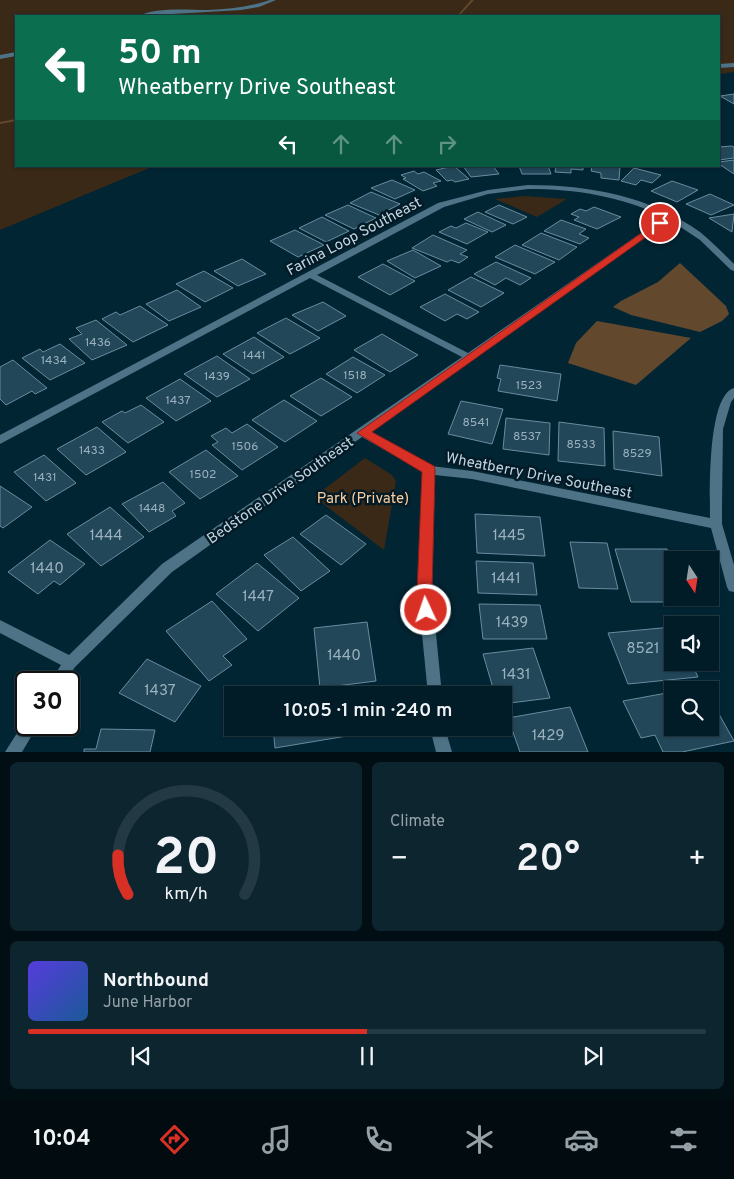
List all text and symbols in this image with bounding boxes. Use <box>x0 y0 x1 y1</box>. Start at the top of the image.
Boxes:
text: 50 m <box>118 32 202 76</box>
icon: left <box>35 35 100 100</box>
text: Wheatberry Drive Southeast <box>118 75 396 102</box>
icon: left <box>274 130 302 158</box>
icon: ahead <box>327 130 355 158</box>
icon: ahead <box>380 130 408 158</box>
icon: right <box>433 130 461 158</box>
street label: Farina Loop Southeast <box>284 194 425 281</box>
pin <box>639 202 681 244</box>
icon: arrive <box>646 209 674 237</box>
house number: 1436 <box>85 335 111 351</box>
house number: 1441 <box>242 348 266 364</box>
house number: 1434 <box>41 353 67 369</box>
house number: 1518 <box>343 368 367 384</box>
house number: 1439 <box>204 369 230 385</box>
house number: 1523 <box>516 378 542 394</box>
house number: 1437 <box>165 393 191 409</box>
house number: 8541 <box>463 415 489 431</box>
house number: 8537 <box>513 429 541 445</box>
street label: Bedstone Drive Southeast <box>204 433 358 549</box>
house number: 8533 <box>566 437 596 453</box>
house number: 1506 <box>232 439 258 455</box>
house number: 1433 <box>79 443 105 459</box>
house number: 8529 <box>622 446 652 462</box>
street label: Wheatberry Drive Southeast <box>444 449 634 504</box>
house number: 1502 <box>190 467 216 483</box>
house number: 1431 <box>33 470 57 486</box>
park label: Park (Private) <box>317 490 409 509</box>
house number: 1448 <box>139 501 165 517</box>
house number: 1444 <box>89 527 123 546</box>
house number: 1445 <box>492 527 526 546</box>
north arrow <box>664 551 719 606</box>
map controls <box>664 551 719 736</box>
house number: 1440 <box>30 560 64 579</box>
house number: 1441 <box>491 570 521 589</box>
position arrow <box>399 583 451 635</box>
house number: 1447 <box>242 588 274 607</box>
house number: 1439 <box>496 614 528 633</box>
button: sound <box>664 616 719 671</box>
house number: 8521 <box>626 640 660 659</box>
house number: 1440 <box>327 647 361 666</box>
house number: 1431 <box>501 666 531 685</box>
speed limit sign: 30 <box>15 671 80 736</box>
button: search <box>664 681 719 736</box>
house number: 1437 <box>144 682 176 701</box>
text: 10:05 · 1 min · 240 m <box>284 699 452 723</box>
house number: 1429 <box>532 727 564 746</box>
text: Climate <box>390 812 445 832</box>
text: 20 <box>153 827 219 893</box>
text: 20° <box>516 836 580 885</box>
text: − <box>390 842 408 878</box>
text: + <box>688 842 706 878</box>
text: km/h <box>164 883 208 906</box>
text: Northbound <box>103 969 209 993</box>
text: June Harbor <box>103 993 192 1013</box>
icon: previous <box>127 1042 155 1070</box>
icon: pause <box>353 1042 381 1070</box>
icon: next <box>579 1042 607 1070</box>
icon: directions <box>157 1122 192 1157</box>
icon: music <box>259 1122 294 1157</box>
icon: phone <box>361 1122 396 1157</box>
icon: climate <box>462 1122 497 1157</box>
icon: car <box>564 1122 599 1157</box>
icon: filters <box>666 1122 701 1157</box>
text: 10:04 <box>33 1126 91 1153</box>

